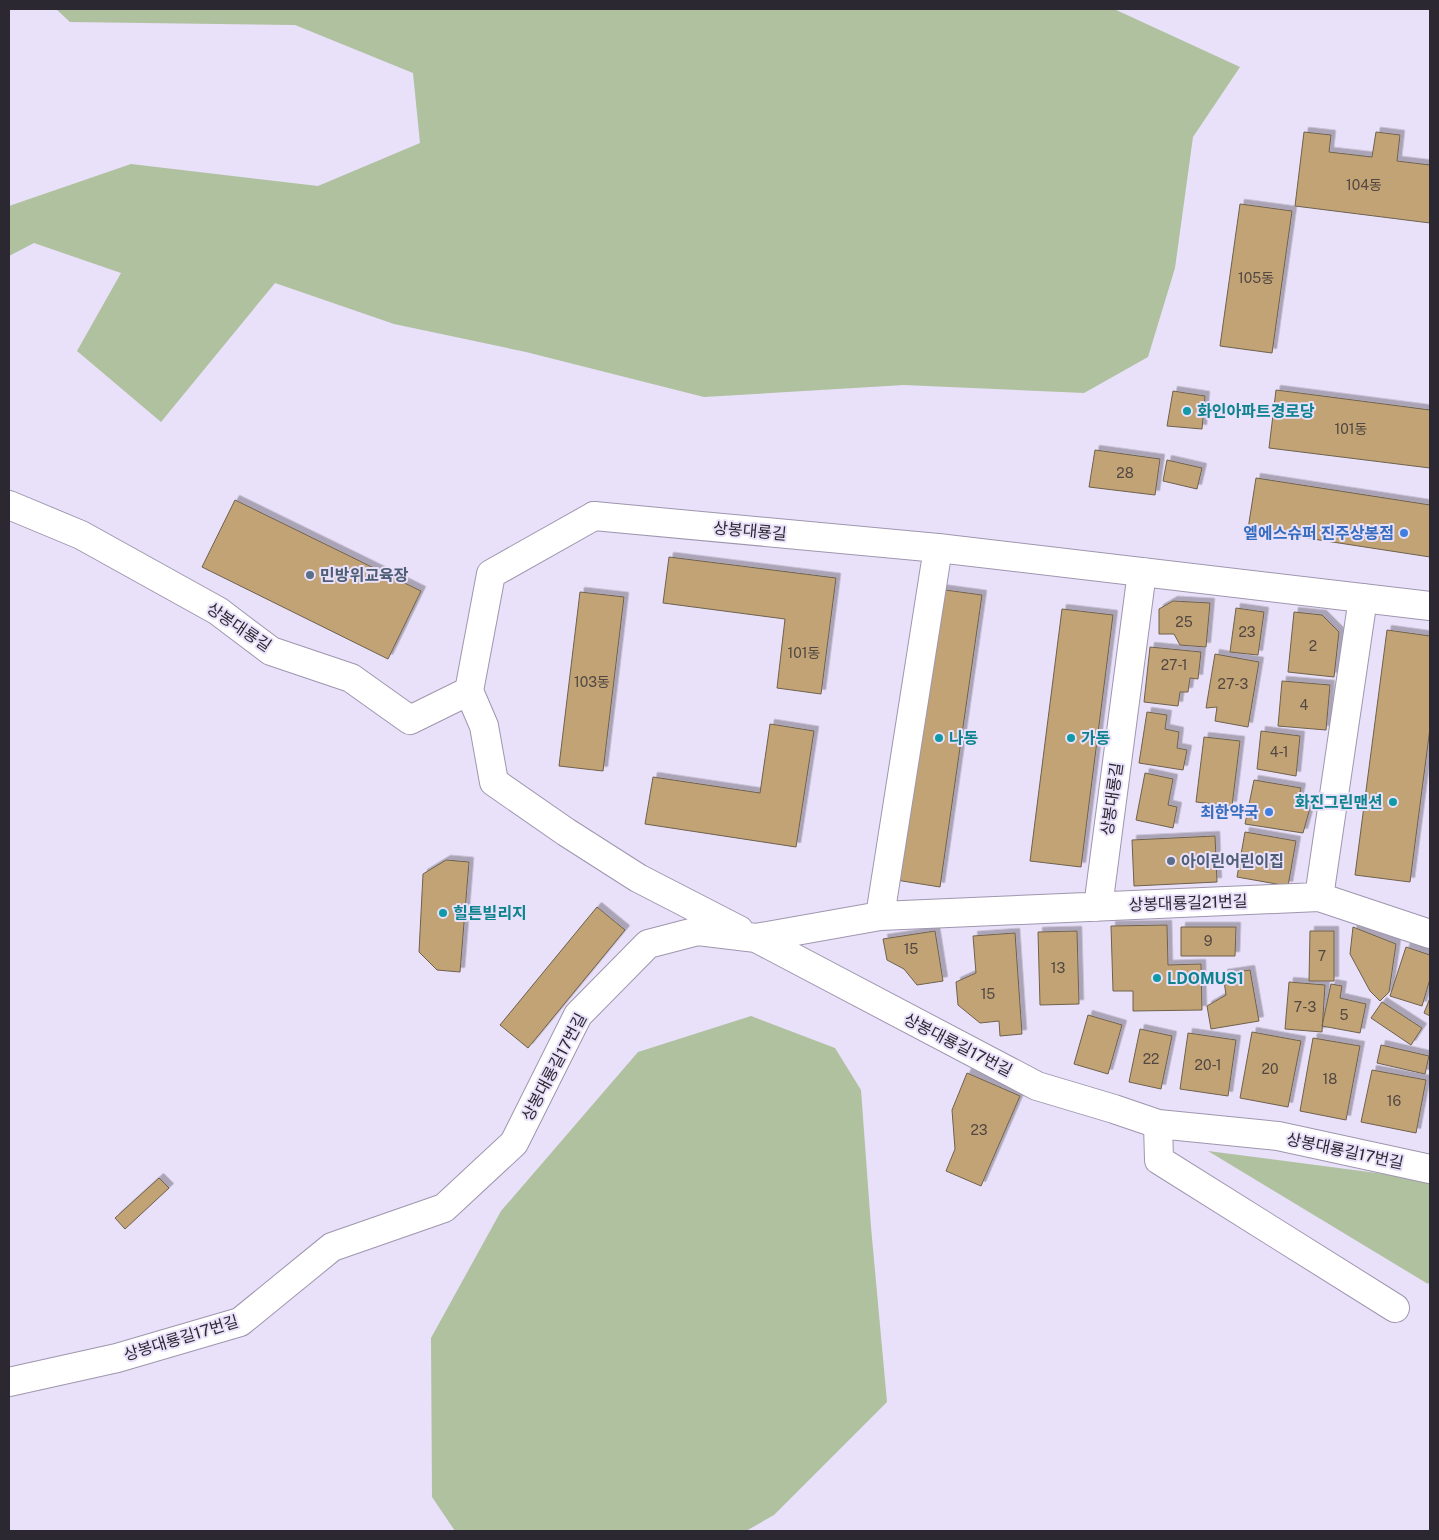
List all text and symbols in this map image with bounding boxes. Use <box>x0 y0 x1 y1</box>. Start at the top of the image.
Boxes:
house number: 104동 <box>1346 177 1382 193</box>
house number: 105동 <box>1238 270 1274 286</box>
place label: 화인아파트경로당 <box>1197 402 1315 421</box>
marker: 화인아파트경로당 <box>1181 405 1193 417</box>
house number: 101동 <box>1335 421 1368 437</box>
house number: 28 <box>1116 465 1134 481</box>
street label: 상봉대룡길 <box>713 518 787 544</box>
place label: 엘에스슈퍼 진주상봉점 <box>1243 524 1394 543</box>
marker: 엘에스슈퍼 진주상봉점 <box>1398 527 1410 539</box>
place label: 민방위교육장 <box>320 566 409 585</box>
marker: 민방위교육장 <box>304 569 316 581</box>
street label: 상봉대룡길 <box>203 599 275 655</box>
house number: 25 <box>1175 614 1193 630</box>
house number: 23 <box>1238 624 1256 640</box>
house number: 2 <box>1309 638 1317 654</box>
house number: 101동 <box>788 645 821 661</box>
house number: 27-1 <box>1161 657 1187 673</box>
house number: 103동 <box>574 674 610 690</box>
house number: 27-3 <box>1218 676 1249 692</box>
house number: 4 <box>1300 697 1309 713</box>
place label: 나동 <box>949 729 978 748</box>
place label: 가동 <box>1081 729 1110 748</box>
marker: 나동 <box>933 732 945 744</box>
marker: 가동 <box>1065 732 1077 744</box>
house number: 4-1 <box>1270 744 1288 760</box>
street label: 상봉대룡길 <box>1097 761 1127 837</box>
place label: 화진그린맨션 <box>1295 793 1383 812</box>
marker: 화진그린맨션 <box>1387 796 1399 808</box>
place label: 최한약국 <box>1200 803 1259 822</box>
marker: 최한약국 <box>1263 806 1275 818</box>
place label: 아이린어린이집 <box>1181 852 1284 871</box>
marker: 아이린어린이집 <box>1165 855 1177 867</box>
street label: 상봉대룡길21번길 <box>1128 891 1248 915</box>
place label: 힐튼빌리지 <box>453 904 527 923</box>
marker: 힐튼빌리지 <box>437 907 449 919</box>
house number: 9 <box>1204 933 1213 949</box>
house number: 15 <box>904 941 918 957</box>
house number: 7 <box>1318 948 1326 964</box>
house number: 13 <box>1051 960 1065 976</box>
place label: LDOMUS1 <box>1167 969 1244 988</box>
marker: LDOMUS1 <box>1151 972 1163 984</box>
house number: 15 <box>981 986 995 1002</box>
house number: 7-3 <box>1294 999 1316 1015</box>
house number: 5 <box>1340 1007 1349 1023</box>
street label: 상봉대룡길17번길 <box>901 1009 1015 1081</box>
street label: 상봉대룡길17번길 <box>518 1010 590 1124</box>
house number: 22 <box>1143 1051 1159 1067</box>
house number: 20-1 <box>1195 1057 1221 1073</box>
house number: 20 <box>1262 1061 1278 1077</box>
house number: 18 <box>1323 1071 1337 1087</box>
house number: 16 <box>1387 1093 1401 1109</box>
house number: 23 <box>970 1122 988 1138</box>
street label: 상봉대룡길17번길 <box>1285 1129 1405 1173</box>
street label: 상봉대룡길17번길 <box>121 1311 241 1365</box>

